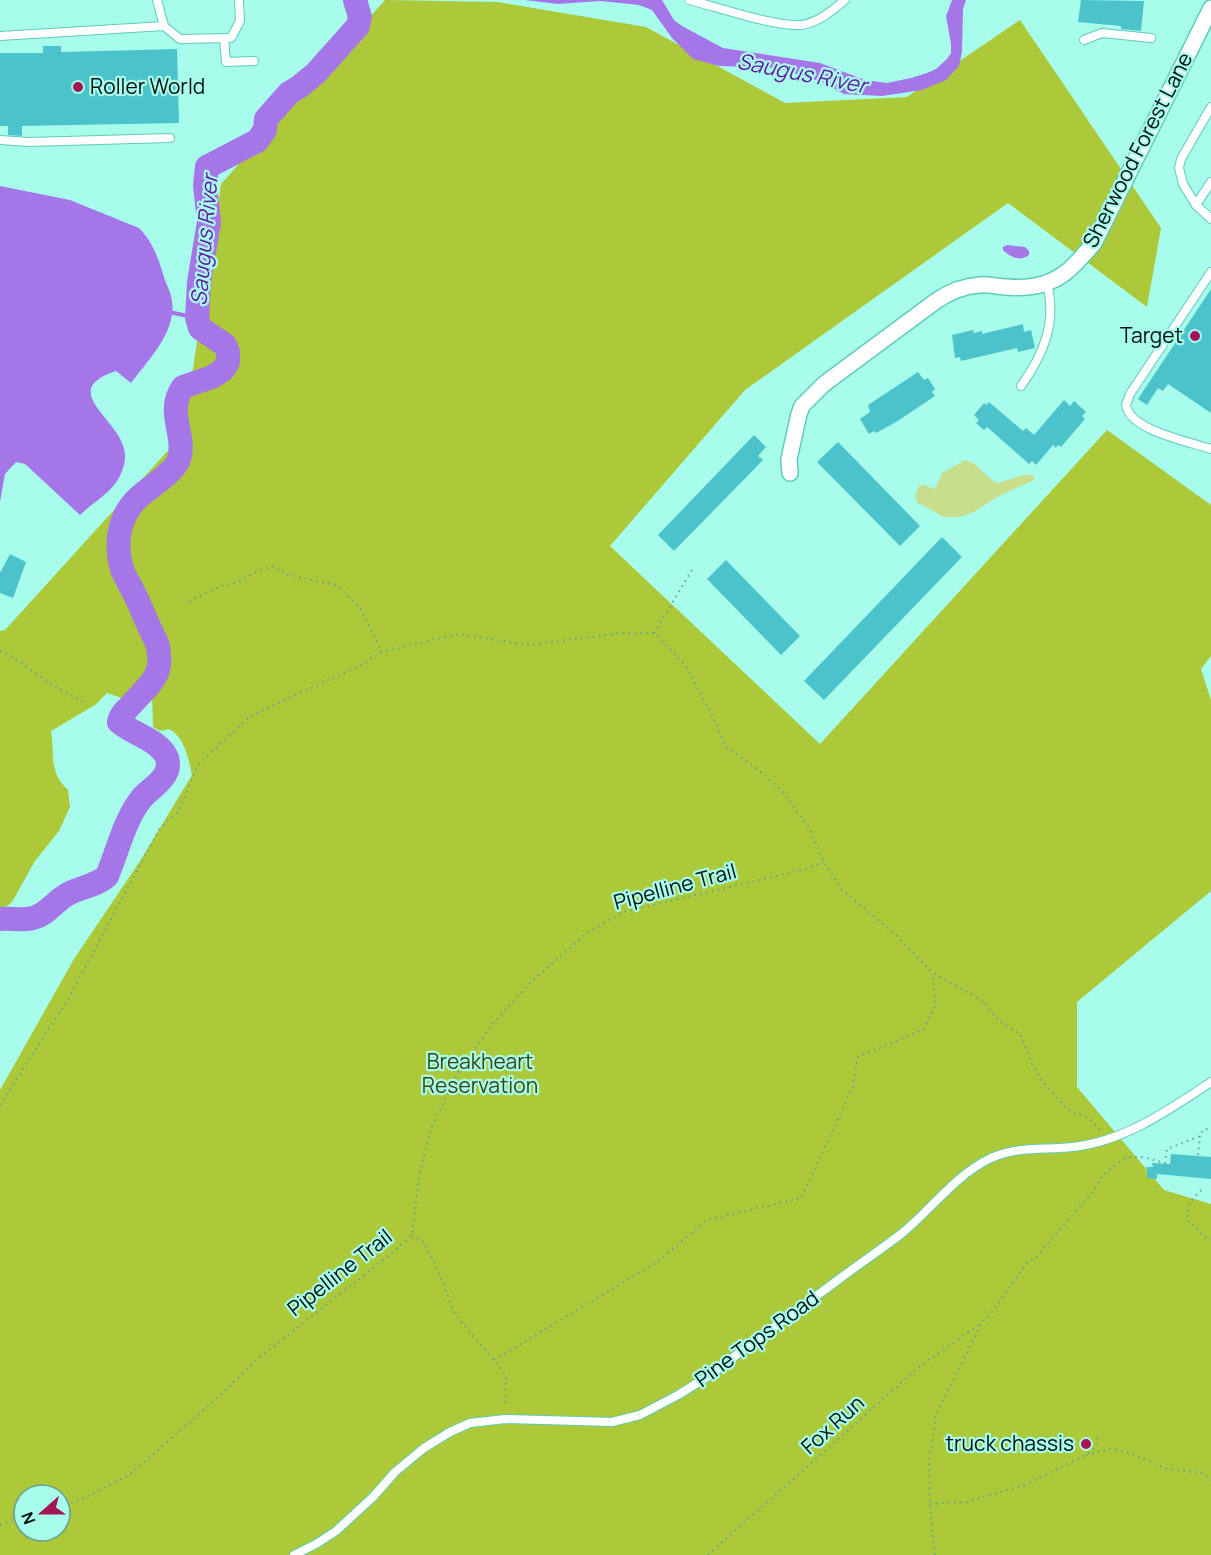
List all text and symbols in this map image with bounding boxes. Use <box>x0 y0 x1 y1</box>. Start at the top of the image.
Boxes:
water label: Saugus River <box>735 46 872 101</box>
street label: Sherwood Forest Lane <box>1076 47 1198 252</box>
place label: Roller World <box>90 72 205 100</box>
marker: Roller World <box>71 80 85 94</box>
water label: Saugus River <box>183 170 225 307</box>
place label: Target <box>1120 321 1183 349</box>
marker: Target <box>1188 329 1202 343</box>
street label: Pipelline Trail <box>610 856 739 916</box>
park label: Breakheart Reservation <box>422 1047 538 1099</box>
street label: Pipelline Trail <box>281 1222 398 1322</box>
street label: Pine Tops Road <box>689 1284 824 1393</box>
street label: Fox Run <box>795 1388 870 1460</box>
place label: truck chassis <box>946 1429 1074 1457</box>
marker: truck chassis <box>1079 1437 1093 1451</box>
north arrow <box>12 1483 72 1543</box>
text: N <box>16 1509 40 1528</box>

